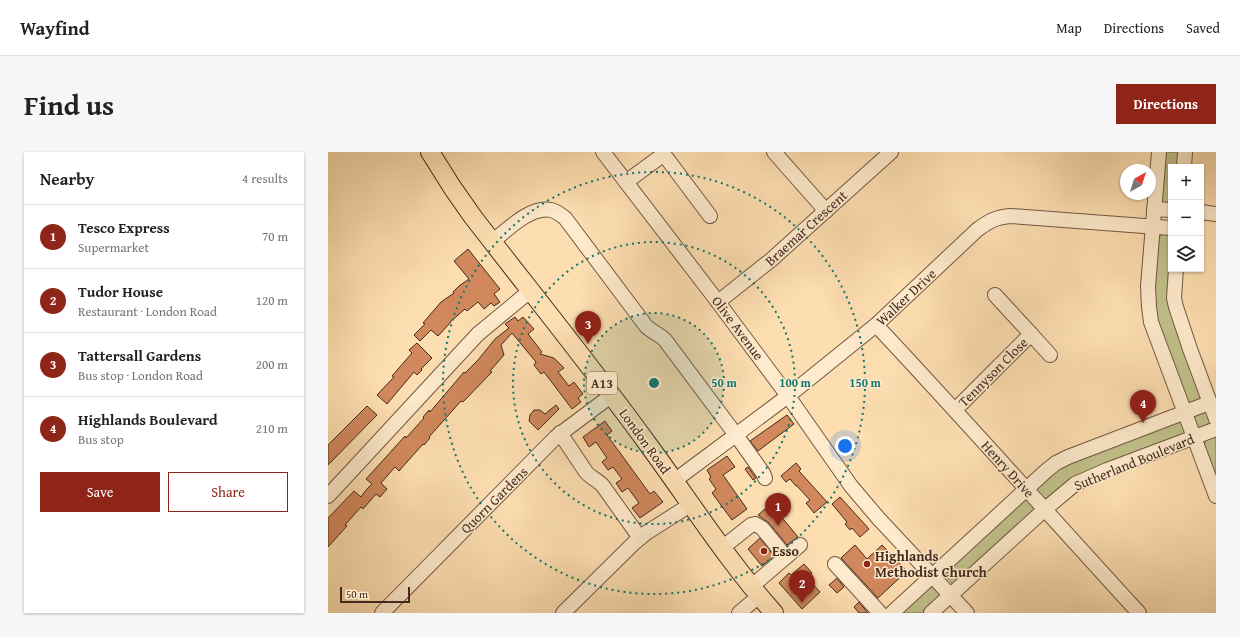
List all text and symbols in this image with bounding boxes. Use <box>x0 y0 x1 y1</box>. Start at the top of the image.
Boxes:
text: Wayfind <box>20 14 90 42</box>
text: Map <box>1056 18 1082 38</box>
text: Directions <box>1104 18 1164 38</box>
text: Saved <box>1186 18 1220 38</box>
text: Find us <box>24 84 114 125</box>
button: Directions <box>1116 84 1216 124</box>
north arrow <box>1120 164 1156 200</box>
map controls <box>1168 164 1204 272</box>
button: + <box>1168 164 1204 200</box>
text: Nearby <box>40 166 94 191</box>
text: 4 results <box>242 169 288 188</box>
street label: Braemar Crescent <box>760 186 852 270</box>
button: − <box>1168 200 1204 236</box>
text: Tesco Express <box>78 217 170 238</box>
text: 1 <box>50 227 56 246</box>
text: 70 m <box>262 227 288 246</box>
button: layers <box>1168 236 1204 272</box>
text: Supermarket <box>78 238 149 257</box>
street label: Walker Drive <box>872 264 941 330</box>
text: Tudor House <box>78 281 163 302</box>
text: 2 <box>50 291 56 310</box>
text: 120 m <box>256 291 288 310</box>
street label: Olive Avenue <box>707 292 769 365</box>
text: Restaurant · London Road <box>78 302 217 321</box>
pin: 3 <box>575 311 601 344</box>
street label: Tennyson Close <box>954 332 1033 411</box>
text: Tattersall Gardens <box>78 345 201 366</box>
text: 3 <box>50 355 56 374</box>
text: 200 m <box>256 355 288 374</box>
text: Bus stop · London Road <box>78 366 203 385</box>
road number: A13 <box>587 372 617 394</box>
text: 50 m <box>711 374 737 391</box>
text: 100 m <box>779 374 812 391</box>
text: 150 m <box>849 374 882 391</box>
centre of rings <box>647 376 661 390</box>
pin: 4 <box>1130 390 1156 423</box>
street label: London Road <box>614 404 676 478</box>
text: Highlands Boulevard <box>78 409 218 430</box>
text: 4 <box>50 419 56 438</box>
text: 210 m <box>256 419 288 438</box>
street label: Sutherland Boulevard <box>1071 429 1198 495</box>
text: Bus stop <box>78 430 124 449</box>
your location <box>835 436 855 456</box>
street label: Henry Drive <box>977 436 1039 502</box>
street label: Quorn Gardens <box>456 462 532 538</box>
button: Save <box>40 472 160 512</box>
button: Share <box>168 472 288 512</box>
pin: 1 <box>765 493 791 526</box>
place label: Esso <box>772 541 800 561</box>
marker: Esso <box>759 546 769 556</box>
place label: Highlands Methodist Church <box>875 546 987 582</box>
marker: Highlands Methodist Church <box>862 559 872 569</box>
pin: 2 <box>789 570 815 603</box>
scale bar <box>340 585 410 604</box>
text: 50 m <box>346 586 368 602</box>

